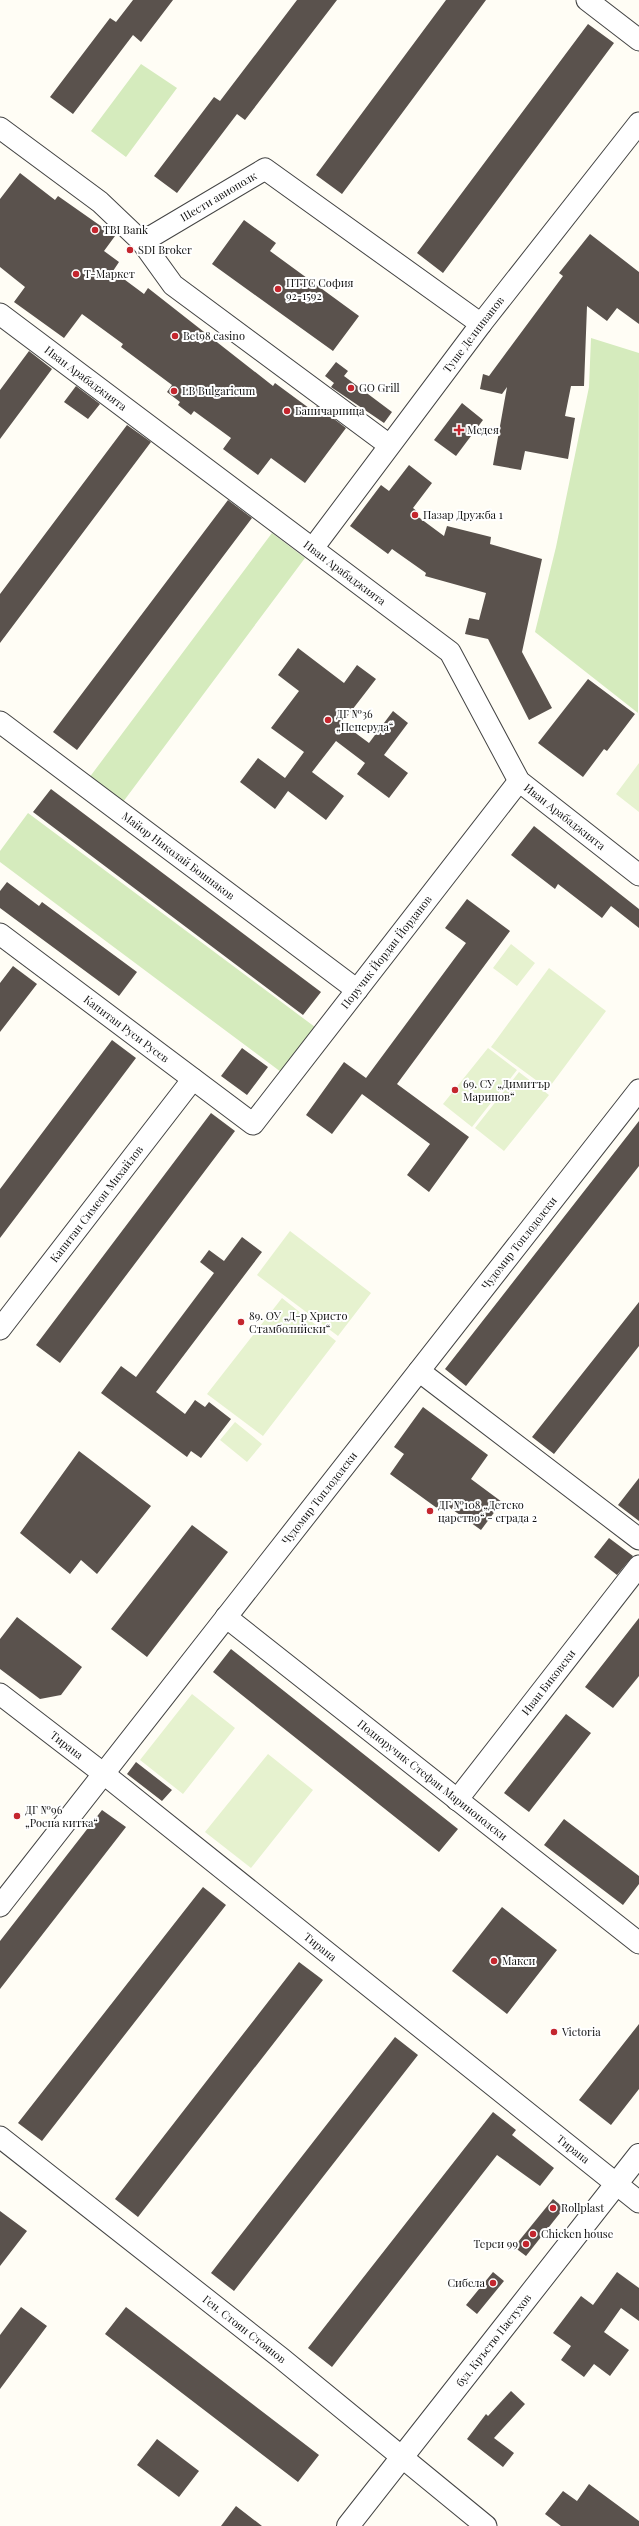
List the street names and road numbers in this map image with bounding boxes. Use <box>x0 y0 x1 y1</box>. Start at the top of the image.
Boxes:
street label: Шести авиополк <box>177 167 260 225</box>
street label: Туше Делииванов <box>439 293 507 376</box>
street label: Иван Арабаджията <box>42 342 131 414</box>
street label: Иван Арабаджията <box>301 537 390 609</box>
street label: Иван Арабаджията <box>521 780 609 853</box>
street label: Майор Николай Бошнаков <box>119 808 238 903</box>
street label: Поручик Йордан Йорданов <box>337 892 435 1012</box>
street label: Капитан Руси Русев <box>81 991 172 1065</box>
street label: Капитан Симеон Михайлов <box>46 1142 146 1265</box>
street label: Чудомир Топлодолски <box>478 1193 560 1292</box>
street label: Чудомир Топлодолски <box>278 1448 360 1547</box>
street label: Иван Биковски <box>518 1646 579 1718</box>
street label: Подпоручик Стефан Маринополски <box>355 1716 511 1843</box>
street label: Тирана <box>47 1727 87 1763</box>
street label: Тирана <box>301 1929 340 1965</box>
street label: Тирана <box>554 2131 593 2167</box>
street label: бул. Кръстю Пастухов <box>452 2290 534 2390</box>
street label: Ген. Стоян Стоянов <box>200 2291 290 2366</box>

